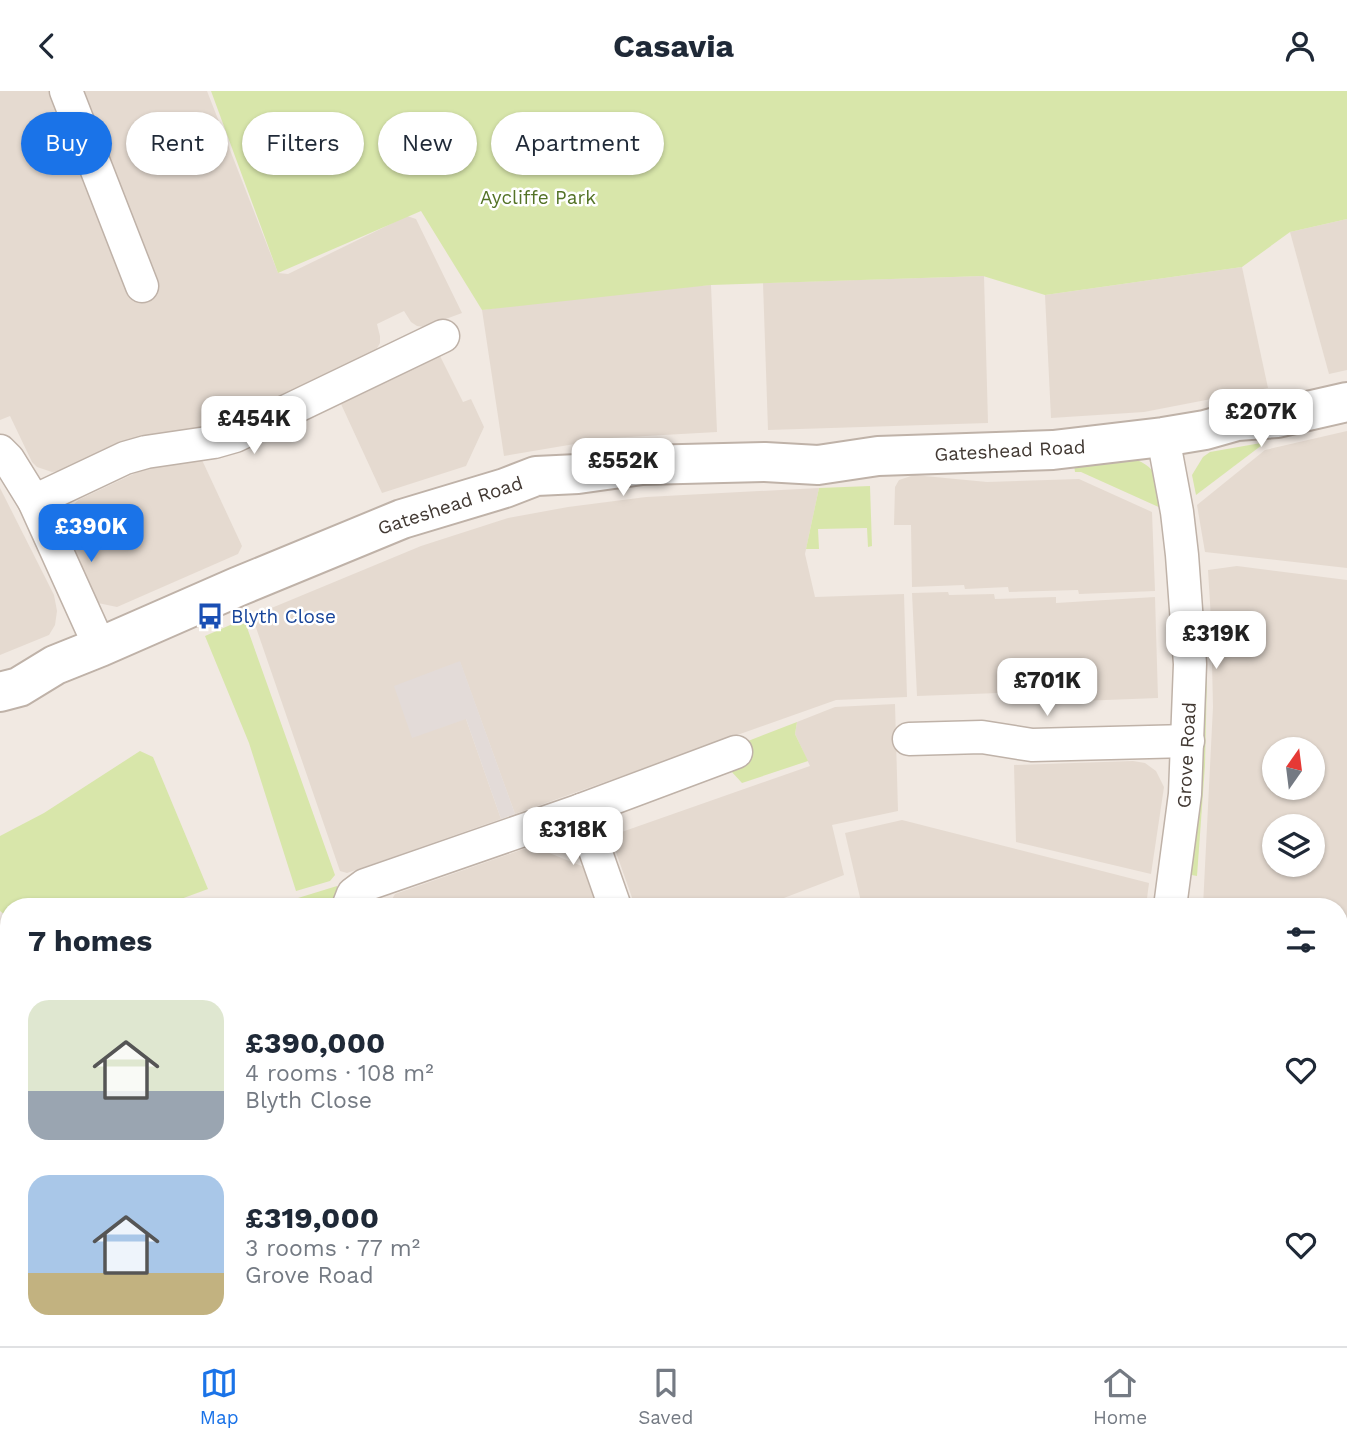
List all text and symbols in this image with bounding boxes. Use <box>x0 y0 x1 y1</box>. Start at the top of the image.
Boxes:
icon: back <box>28 27 66 65</box>
text: Casavia <box>613 27 734 65</box>
icon: person <box>1281 27 1319 65</box>
chip: Buy <box>21 112 112 175</box>
chip: Rent <box>126 112 228 175</box>
chip: Filters <box>242 112 364 175</box>
chip: New <box>378 112 477 175</box>
chip: Apartment <box>491 112 664 175</box>
park label: Aycliffe Park <box>480 186 596 209</box>
pin: £207K <box>1212 389 1310 449</box>
pin: £454K <box>205 397 303 456</box>
text: £207K <box>1225 398 1297 425</box>
text: £454K <box>217 405 291 432</box>
street label: Gateshead Road <box>934 435 1086 466</box>
pin: £552K <box>574 439 672 498</box>
text: £552K <box>588 447 658 474</box>
street label: Gateshead Road <box>375 471 526 540</box>
pin: £390K <box>42 505 140 564</box>
text: £390K <box>55 513 127 540</box>
bus stop icon: Blyth Close <box>195 601 225 631</box>
place label: Blyth Close <box>231 605 336 628</box>
pin: £319K <box>1167 611 1265 671</box>
text: £319K <box>1182 620 1250 647</box>
pin: £701K <box>998 659 1096 718</box>
text: £701K <box>1013 667 1081 694</box>
street label: Grove Road <box>1172 701 1201 809</box>
north arrow <box>1262 737 1325 800</box>
map controls <box>1262 737 1325 877</box>
pin: £318K <box>524 807 622 867</box>
button: layers <box>1262 814 1325 877</box>
text: £318K <box>539 816 607 843</box>
icon: filters <box>1282 921 1320 959</box>
text: 7 homes <box>28 923 152 958</box>
text: £390,000 <box>245 1025 385 1060</box>
icon: home <box>84 1028 168 1112</box>
icon: heart <box>1282 1051 1320 1089</box>
text: 4 rooms · 108 m² <box>245 1060 434 1087</box>
text: Blyth Close <box>245 1087 372 1114</box>
text: £319,000 <box>245 1200 379 1235</box>
icon: home <box>84 1203 168 1287</box>
icon: heart <box>1282 1226 1320 1264</box>
text: 3 rooms · 77 m² <box>245 1235 420 1262</box>
text: Grove Road <box>245 1262 374 1289</box>
tab: Map <box>200 1364 239 1429</box>
tab: Saved <box>638 1364 693 1429</box>
tab: Home <box>1093 1364 1147 1429</box>

